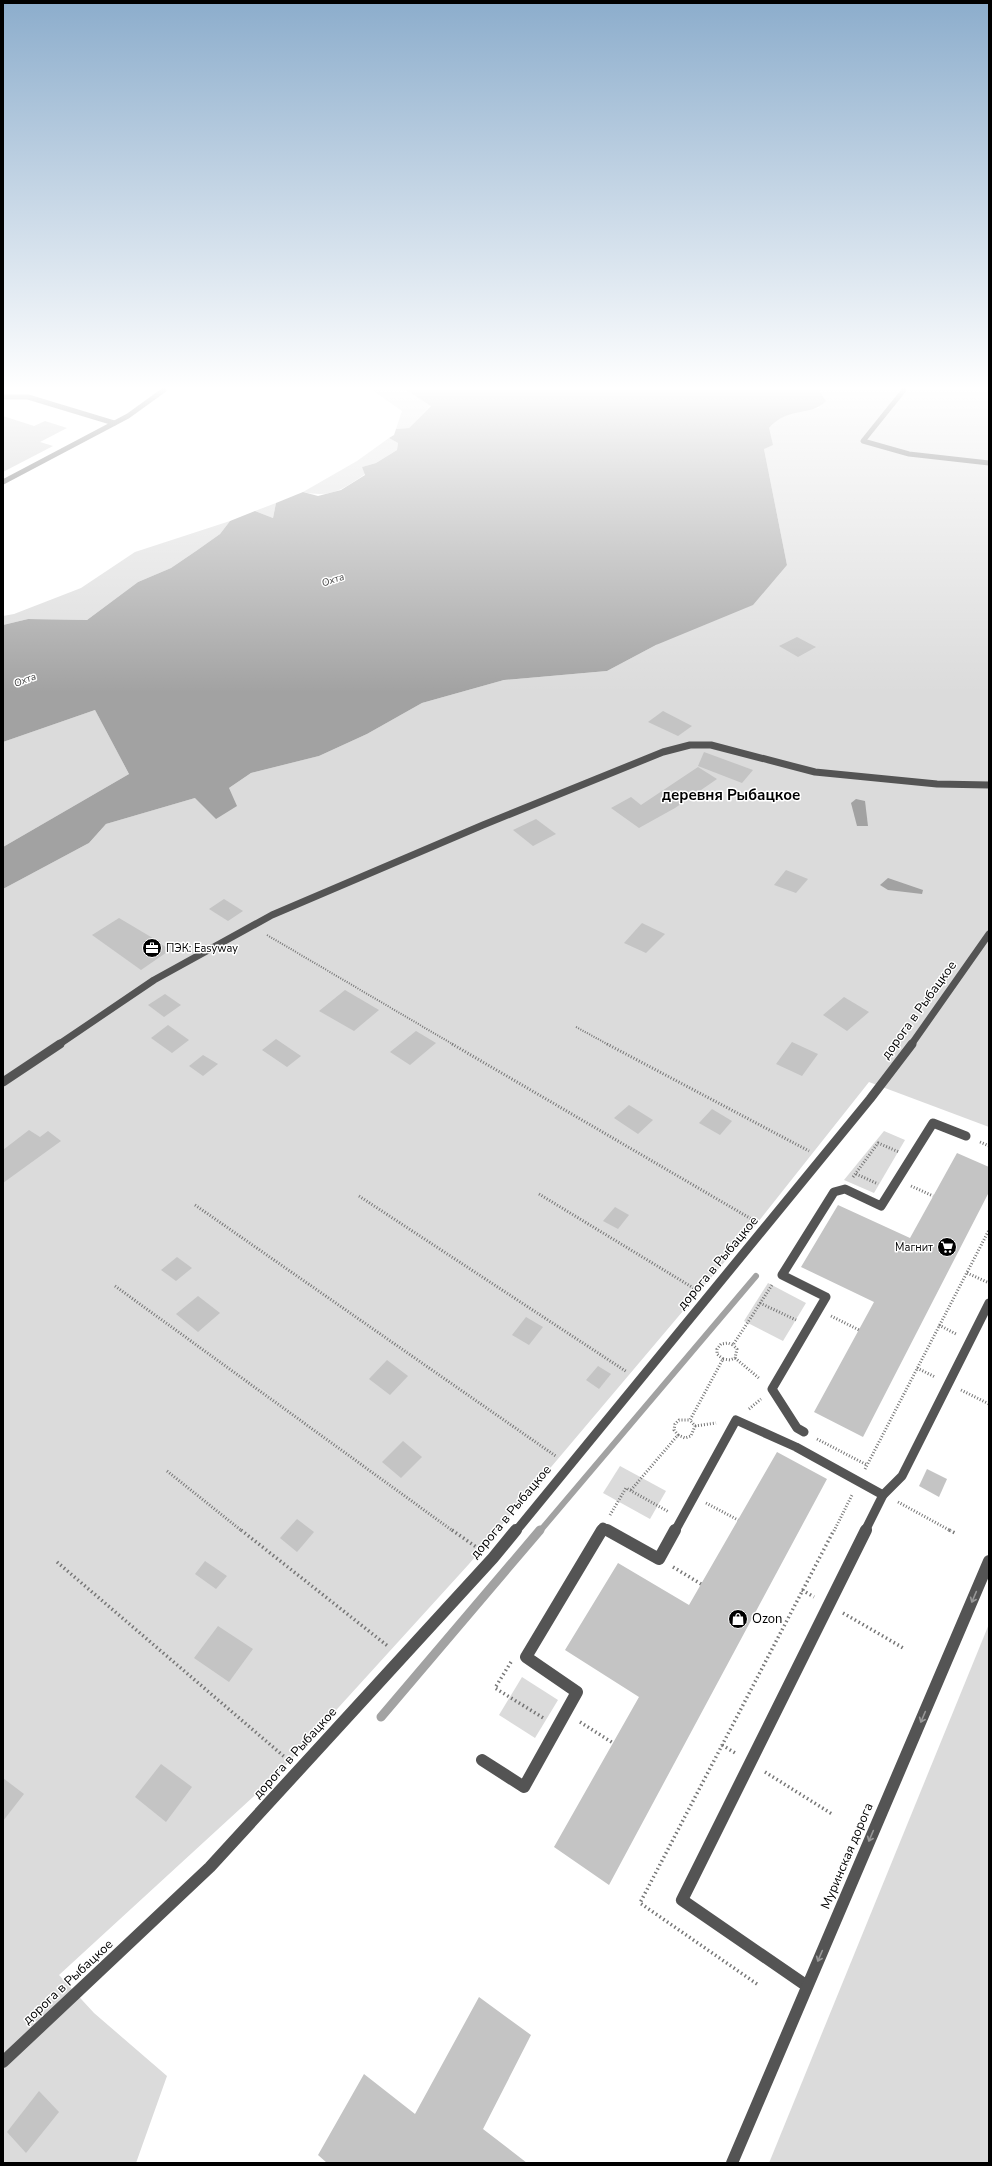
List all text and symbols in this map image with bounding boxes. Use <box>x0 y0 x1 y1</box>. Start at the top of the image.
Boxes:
water label: Охта <box>320 570 346 590</box>
water label: Охта <box>12 669 38 691</box>
district label: деревня Рыбацкое <box>662 785 800 805</box>
office icon: ПЭК: Easyway <box>141 937 163 959</box>
place label: ПЭК: Easyway <box>166 941 238 956</box>
street label: дорога в Рыбацкое <box>877 957 961 1063</box>
street label: дорога в Рыбацкое <box>673 1212 763 1314</box>
supermarket icon: Магнит <box>936 1236 958 1258</box>
place label: Магнит <box>895 1240 933 1255</box>
street label: дорога в Рыбацкое <box>466 1461 556 1563</box>
one-way arrow <box>969 1591 977 1603</box>
shop icon: Ozon <box>727 1608 749 1630</box>
place label: Ozon <box>752 1610 782 1628</box>
street label: дорога в Рыбацкое <box>249 1703 341 1803</box>
one-way arrow <box>918 1710 926 1722</box>
street label: Муринская дорога <box>816 1800 878 1912</box>
one-way arrow <box>867 1830 875 1842</box>
street label: дорога в Рыбацкое <box>19 1935 117 2029</box>
one-way arrow <box>816 1949 823 1961</box>

